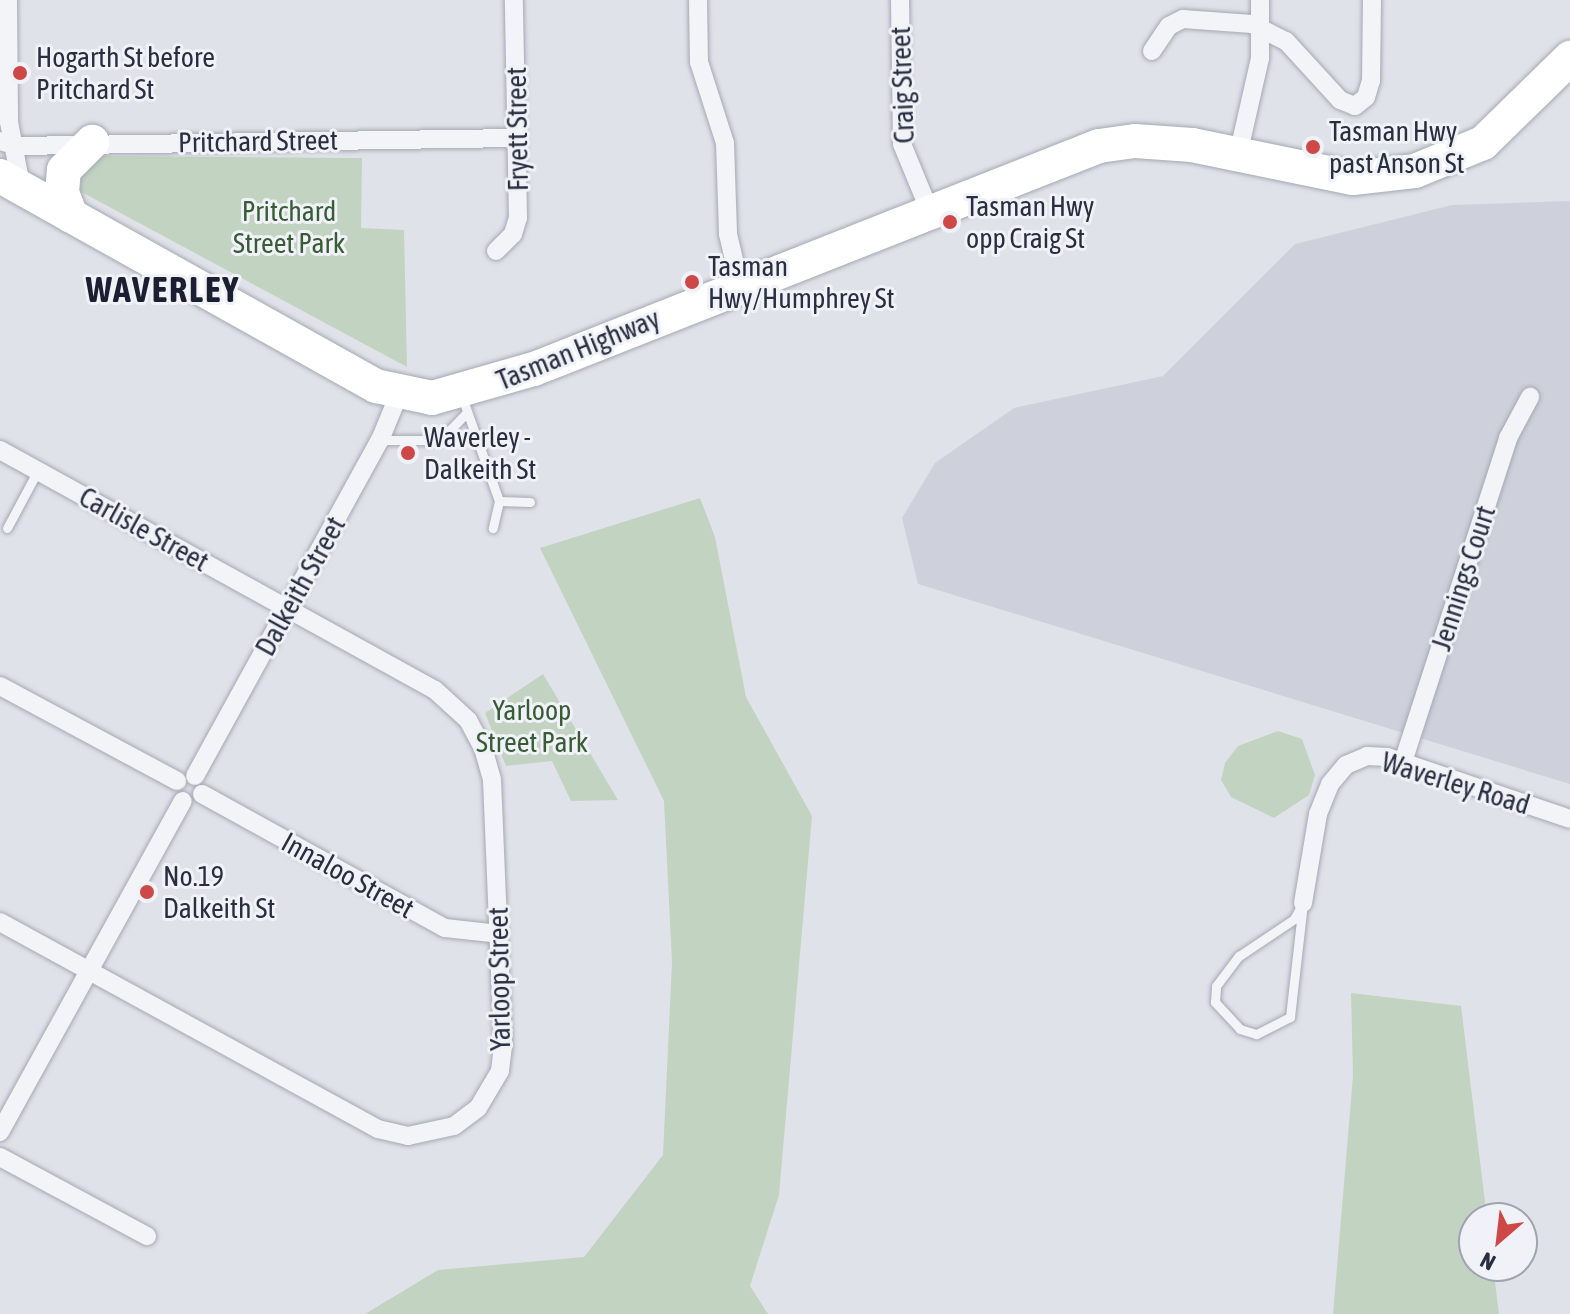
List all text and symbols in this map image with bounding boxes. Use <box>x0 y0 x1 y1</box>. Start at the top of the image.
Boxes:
street label: Craig Street <box>883 26 921 144</box>
place label: Hogarth St before Pritchard St <box>36 40 215 106</box>
marker: Hogarth St before Pritchard St <box>11 64 29 82</box>
street label: Fryett Street <box>499 67 535 191</box>
place label: Tasman Hwy past Anson St <box>1329 114 1465 180</box>
street label: Pritchard Street <box>178 123 338 159</box>
marker: Tasman Hwy past Anson St <box>1304 138 1322 156</box>
place label: Tasman Hwy opp Craig St <box>966 189 1094 255</box>
park label: Pritchard Street Park <box>233 194 345 260</box>
marker: Tasman Hwy opp Craig St <box>941 213 959 231</box>
place label: Tasman Hwy/Humphrey St <box>708 249 895 315</box>
district label: WAVERLEY <box>86 268 240 312</box>
marker: Tasman Hwy/Humphrey St <box>683 273 701 291</box>
street label: Tasman Highway <box>491 301 665 397</box>
place label: Waverley - Dalkeith St <box>424 420 536 486</box>
marker: Waverley - Dalkeith St <box>399 444 417 462</box>
street label: Carlisle Street <box>73 480 215 578</box>
street label: Jennings Court <box>1424 502 1502 654</box>
street label: Dalkeith Street <box>248 511 352 661</box>
park label: Yarloop Street Park <box>476 693 588 759</box>
street label: Waverley Road <box>1378 745 1534 821</box>
street label: Innaloo Street <box>276 825 420 925</box>
place label: No.19 Dalkeith St <box>163 859 275 925</box>
marker: No.19 Dalkeith St <box>138 883 156 901</box>
street label: Yarloop Street <box>481 907 517 1051</box>
north arrow <box>1458 1202 1538 1282</box>
text: N <box>1476 1247 1500 1276</box>

